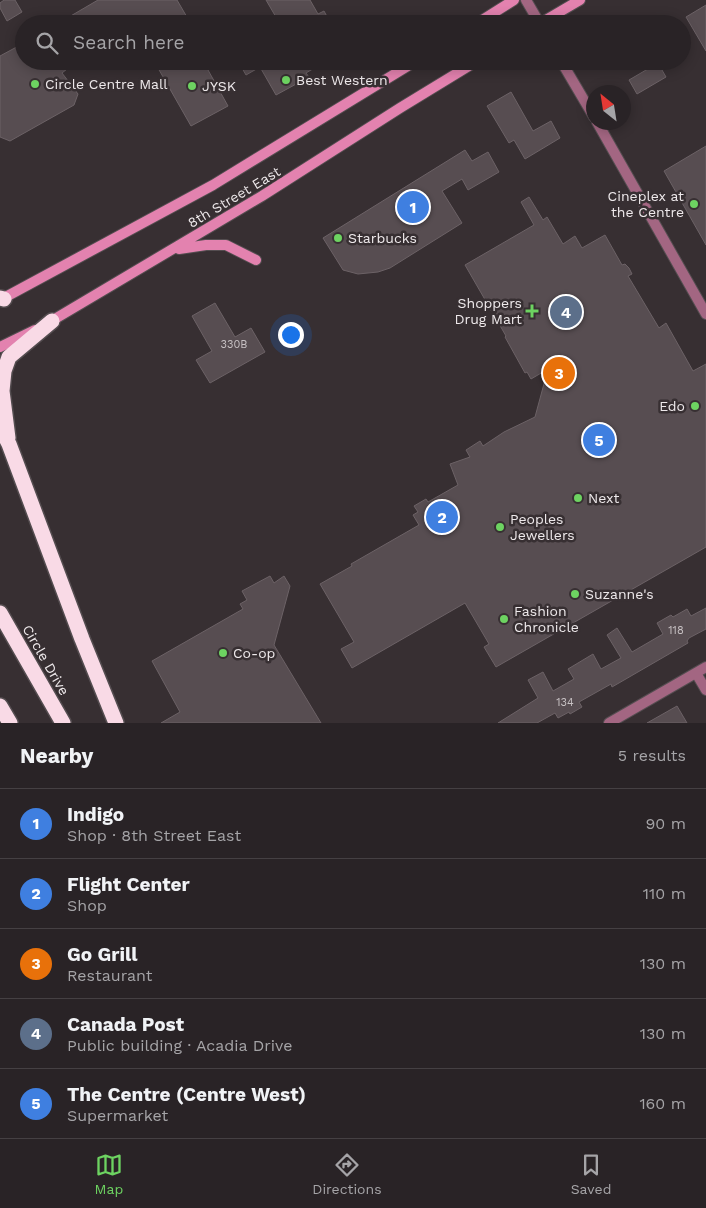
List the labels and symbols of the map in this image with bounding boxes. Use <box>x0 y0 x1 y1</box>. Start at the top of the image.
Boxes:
place label: Best Western <box>296 72 388 88</box>
marker: Best Western <box>280 74 292 86</box>
place label: Circle Centre Mall <box>45 76 168 92</box>
marker: Circle Centre Mall <box>29 78 41 90</box>
place label: JYSK <box>202 78 236 94</box>
marker: JYSK <box>186 80 198 92</box>
north arrow <box>586 85 631 130</box>
street label: 8th Street East <box>185 163 283 231</box>
pin: 1 <box>397 188 429 226</box>
place label: Cineplex at the Centre <box>608 188 684 220</box>
marker: Cineplex at the Centre <box>688 198 700 210</box>
place label: Starbucks <box>348 230 417 246</box>
marker: Starbucks <box>332 232 344 244</box>
pin: 4 <box>550 293 582 331</box>
place label: Shoppers Drug Mart <box>454 295 522 327</box>
marker: Shoppers Drug Mart <box>526 305 538 317</box>
your location <box>278 322 304 348</box>
house number: 330B <box>221 338 247 351</box>
pin: 3 <box>543 354 575 392</box>
place label: Edo <box>659 398 685 414</box>
marker: Edo <box>689 400 701 412</box>
pin: 5 <box>583 421 615 459</box>
place label: Next <box>588 490 619 506</box>
marker: Next <box>572 492 584 504</box>
pin: 2 <box>426 498 458 536</box>
place label: Peoples Jewellers <box>510 511 575 543</box>
marker: Peoples Jewellers <box>494 521 506 533</box>
place label: Suzanne's <box>585 586 654 602</box>
marker: Suzanne's <box>569 588 581 600</box>
place label: Fashion Chronicle <box>514 603 579 635</box>
marker: Fashion Chronicle <box>498 613 510 625</box>
street label: Circle Drive <box>19 622 73 698</box>
house number: 118 <box>668 624 684 637</box>
place label: Co-op <box>233 645 275 661</box>
marker: Co-op <box>217 647 229 659</box>
house number: 134 <box>556 696 574 709</box>

